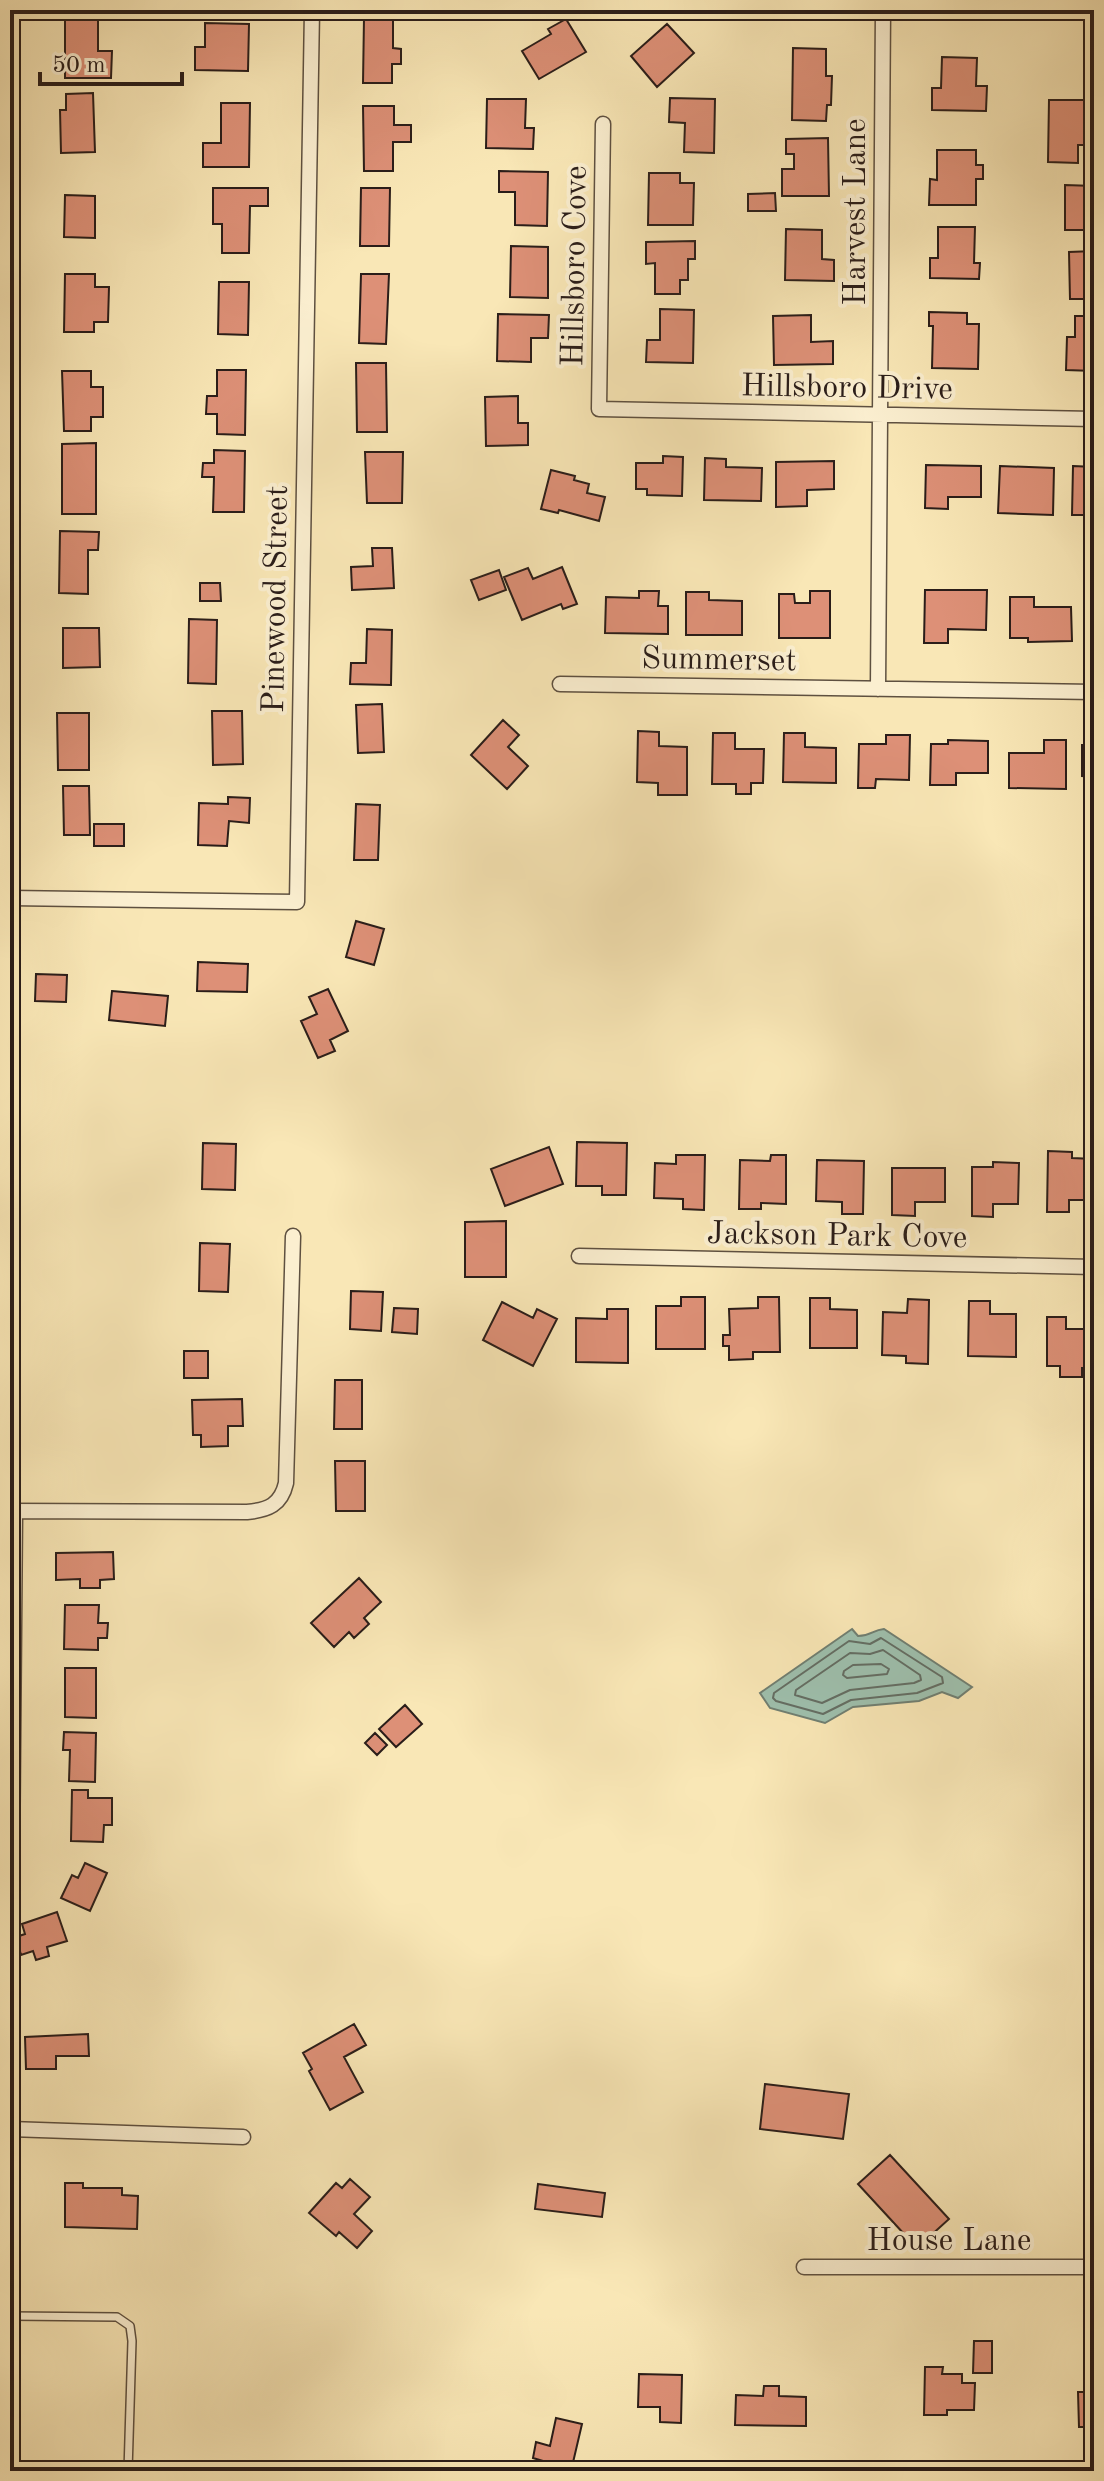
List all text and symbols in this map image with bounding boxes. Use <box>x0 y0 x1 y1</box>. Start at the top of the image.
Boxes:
scale bar <box>40 36 182 86</box>
text: 50 m <box>52 54 106 78</box>
street label: Harvest Lane <box>841 118 873 306</box>
street label: Hillsboro Cove <box>558 165 594 367</box>
street label: Hillsboro Drive <box>741 371 953 407</box>
street label: Pinewood Street <box>259 485 295 713</box>
street label: Summerset <box>641 644 797 678</box>
street label: Jackson Park Cove <box>706 1219 968 1255</box>
street label: House Lane <box>867 2226 1032 2258</box>

